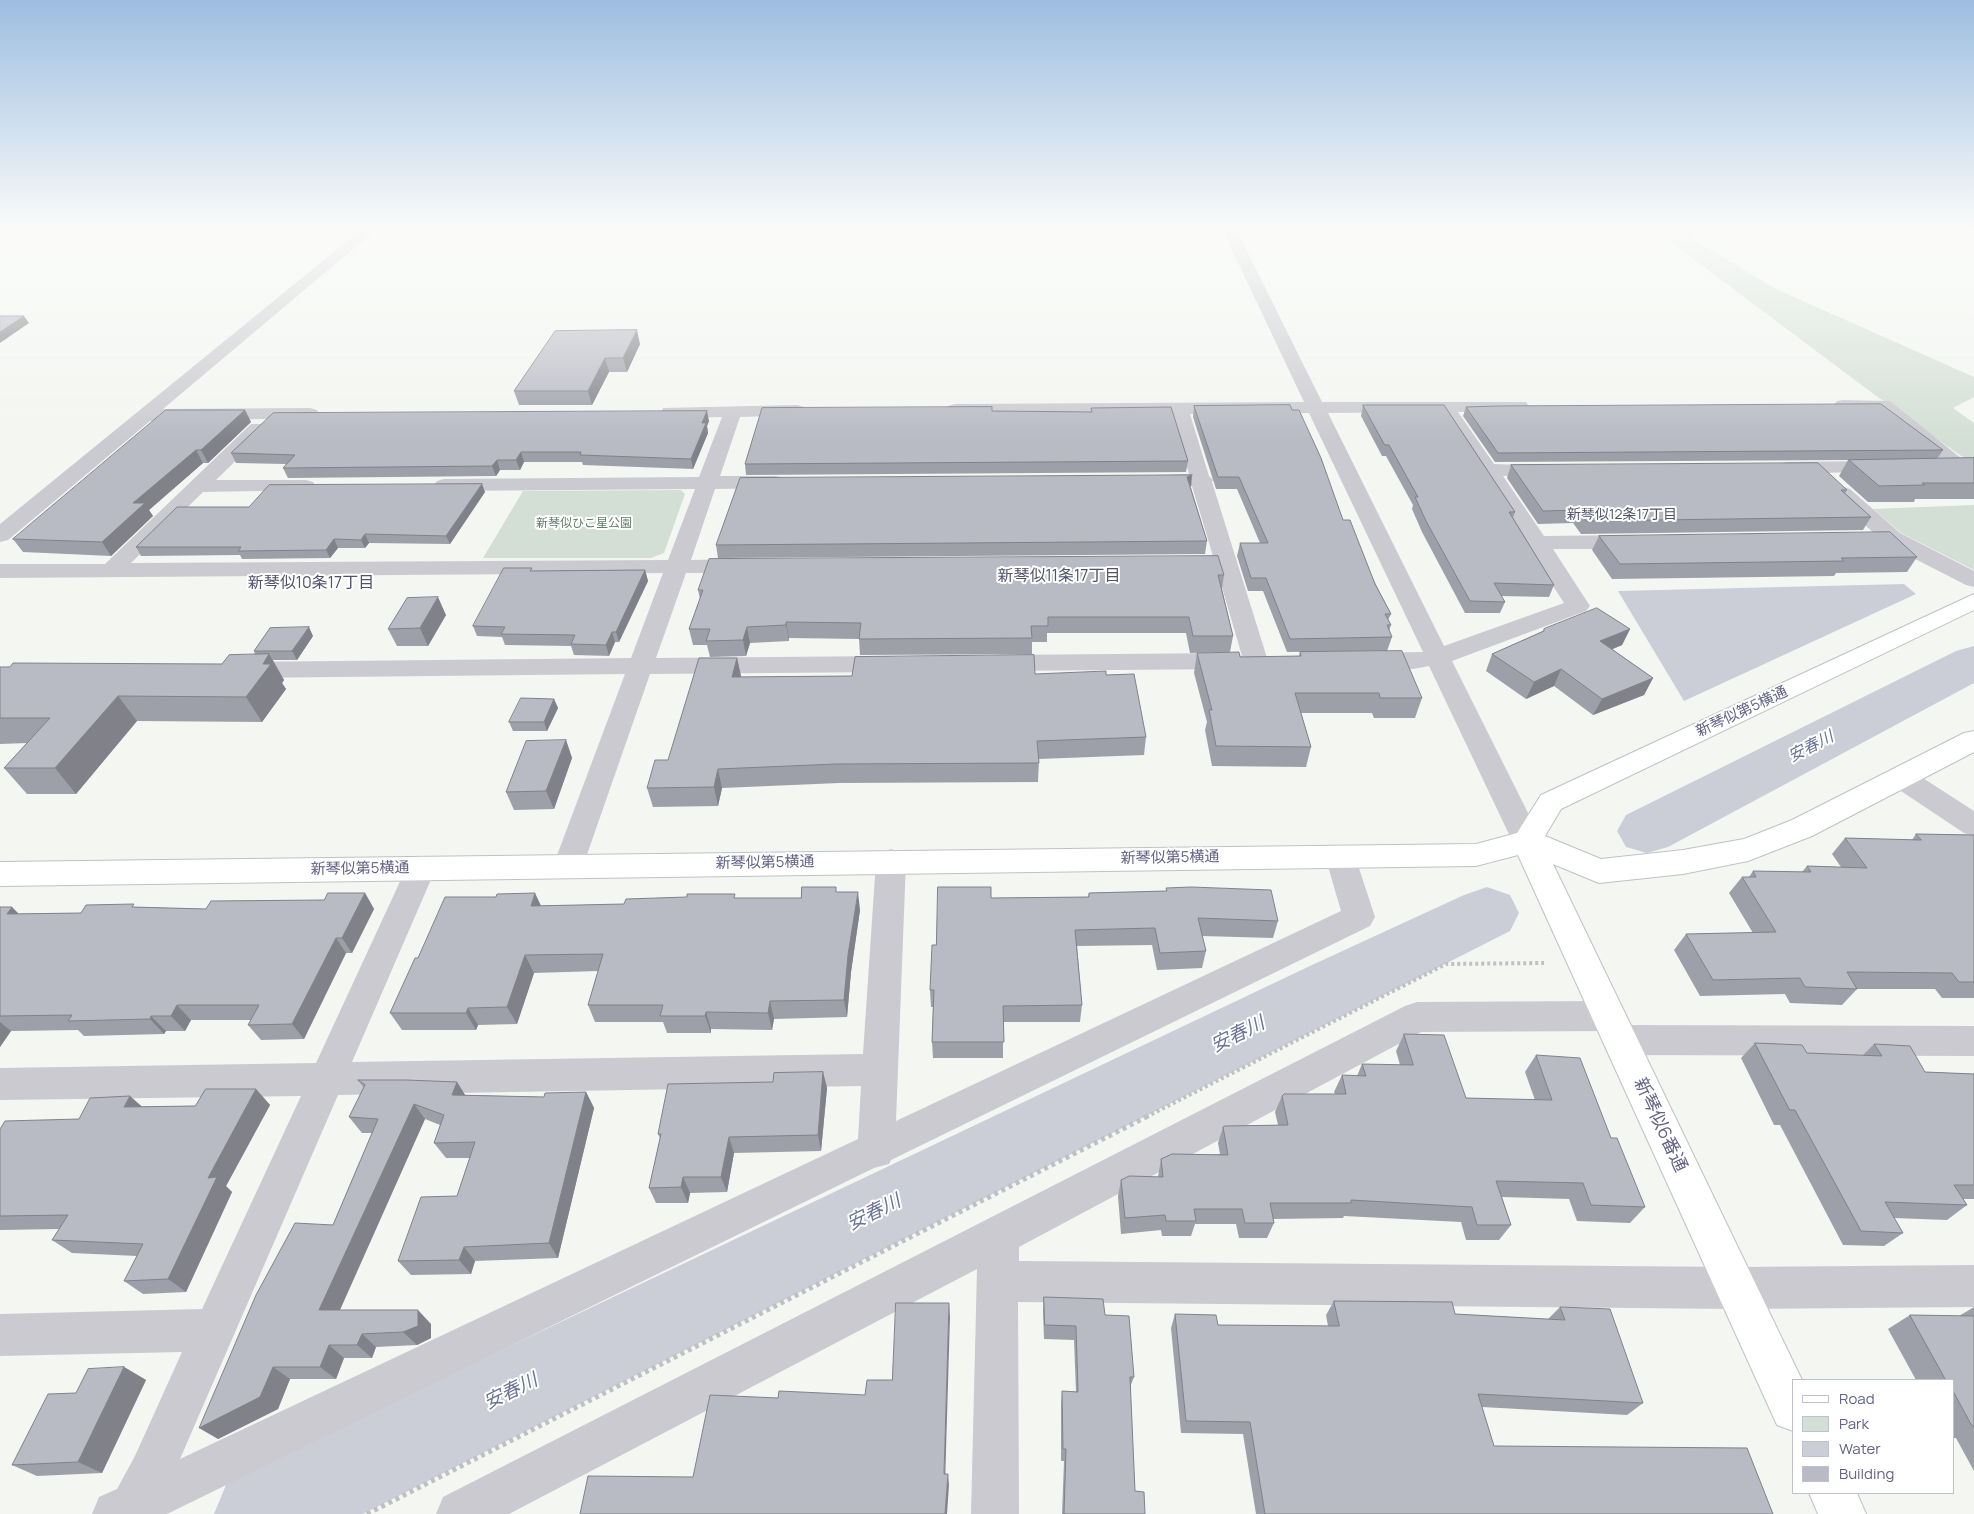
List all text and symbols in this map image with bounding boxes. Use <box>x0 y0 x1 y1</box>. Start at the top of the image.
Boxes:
district label: 新琴似12条17丁目 <box>1567 507 1677 523</box>
park label: 新琴似ひこ星公園 <box>536 517 632 531</box>
district label: 新琴似11条17丁目 <box>998 567 1120 587</box>
district label: 新琴似10条17丁目 <box>248 574 374 594</box>
street label: 新琴似第5横通 <box>1693 683 1791 741</box>
water label: 安春川 <box>1785 728 1837 766</box>
street label: 新琴似第5横通 <box>1121 848 1219 868</box>
street label: 新琴似第5横通 <box>716 853 814 873</box>
street label: 新琴似第5横通 <box>311 859 409 879</box>
water label: 安春川 <box>1207 1012 1269 1058</box>
street label: 新琴似6番通 <box>1629 1075 1691 1175</box>
water label: 安春川 <box>843 1190 905 1236</box>
water label: 安春川 <box>480 1369 542 1415</box>
legend <box>1792 1379 1954 1494</box>
text: Road <box>1839 1388 1875 1409</box>
text: Park <box>1839 1413 1869 1434</box>
text: Water <box>1839 1438 1881 1459</box>
text: Building <box>1839 1463 1894 1484</box>

